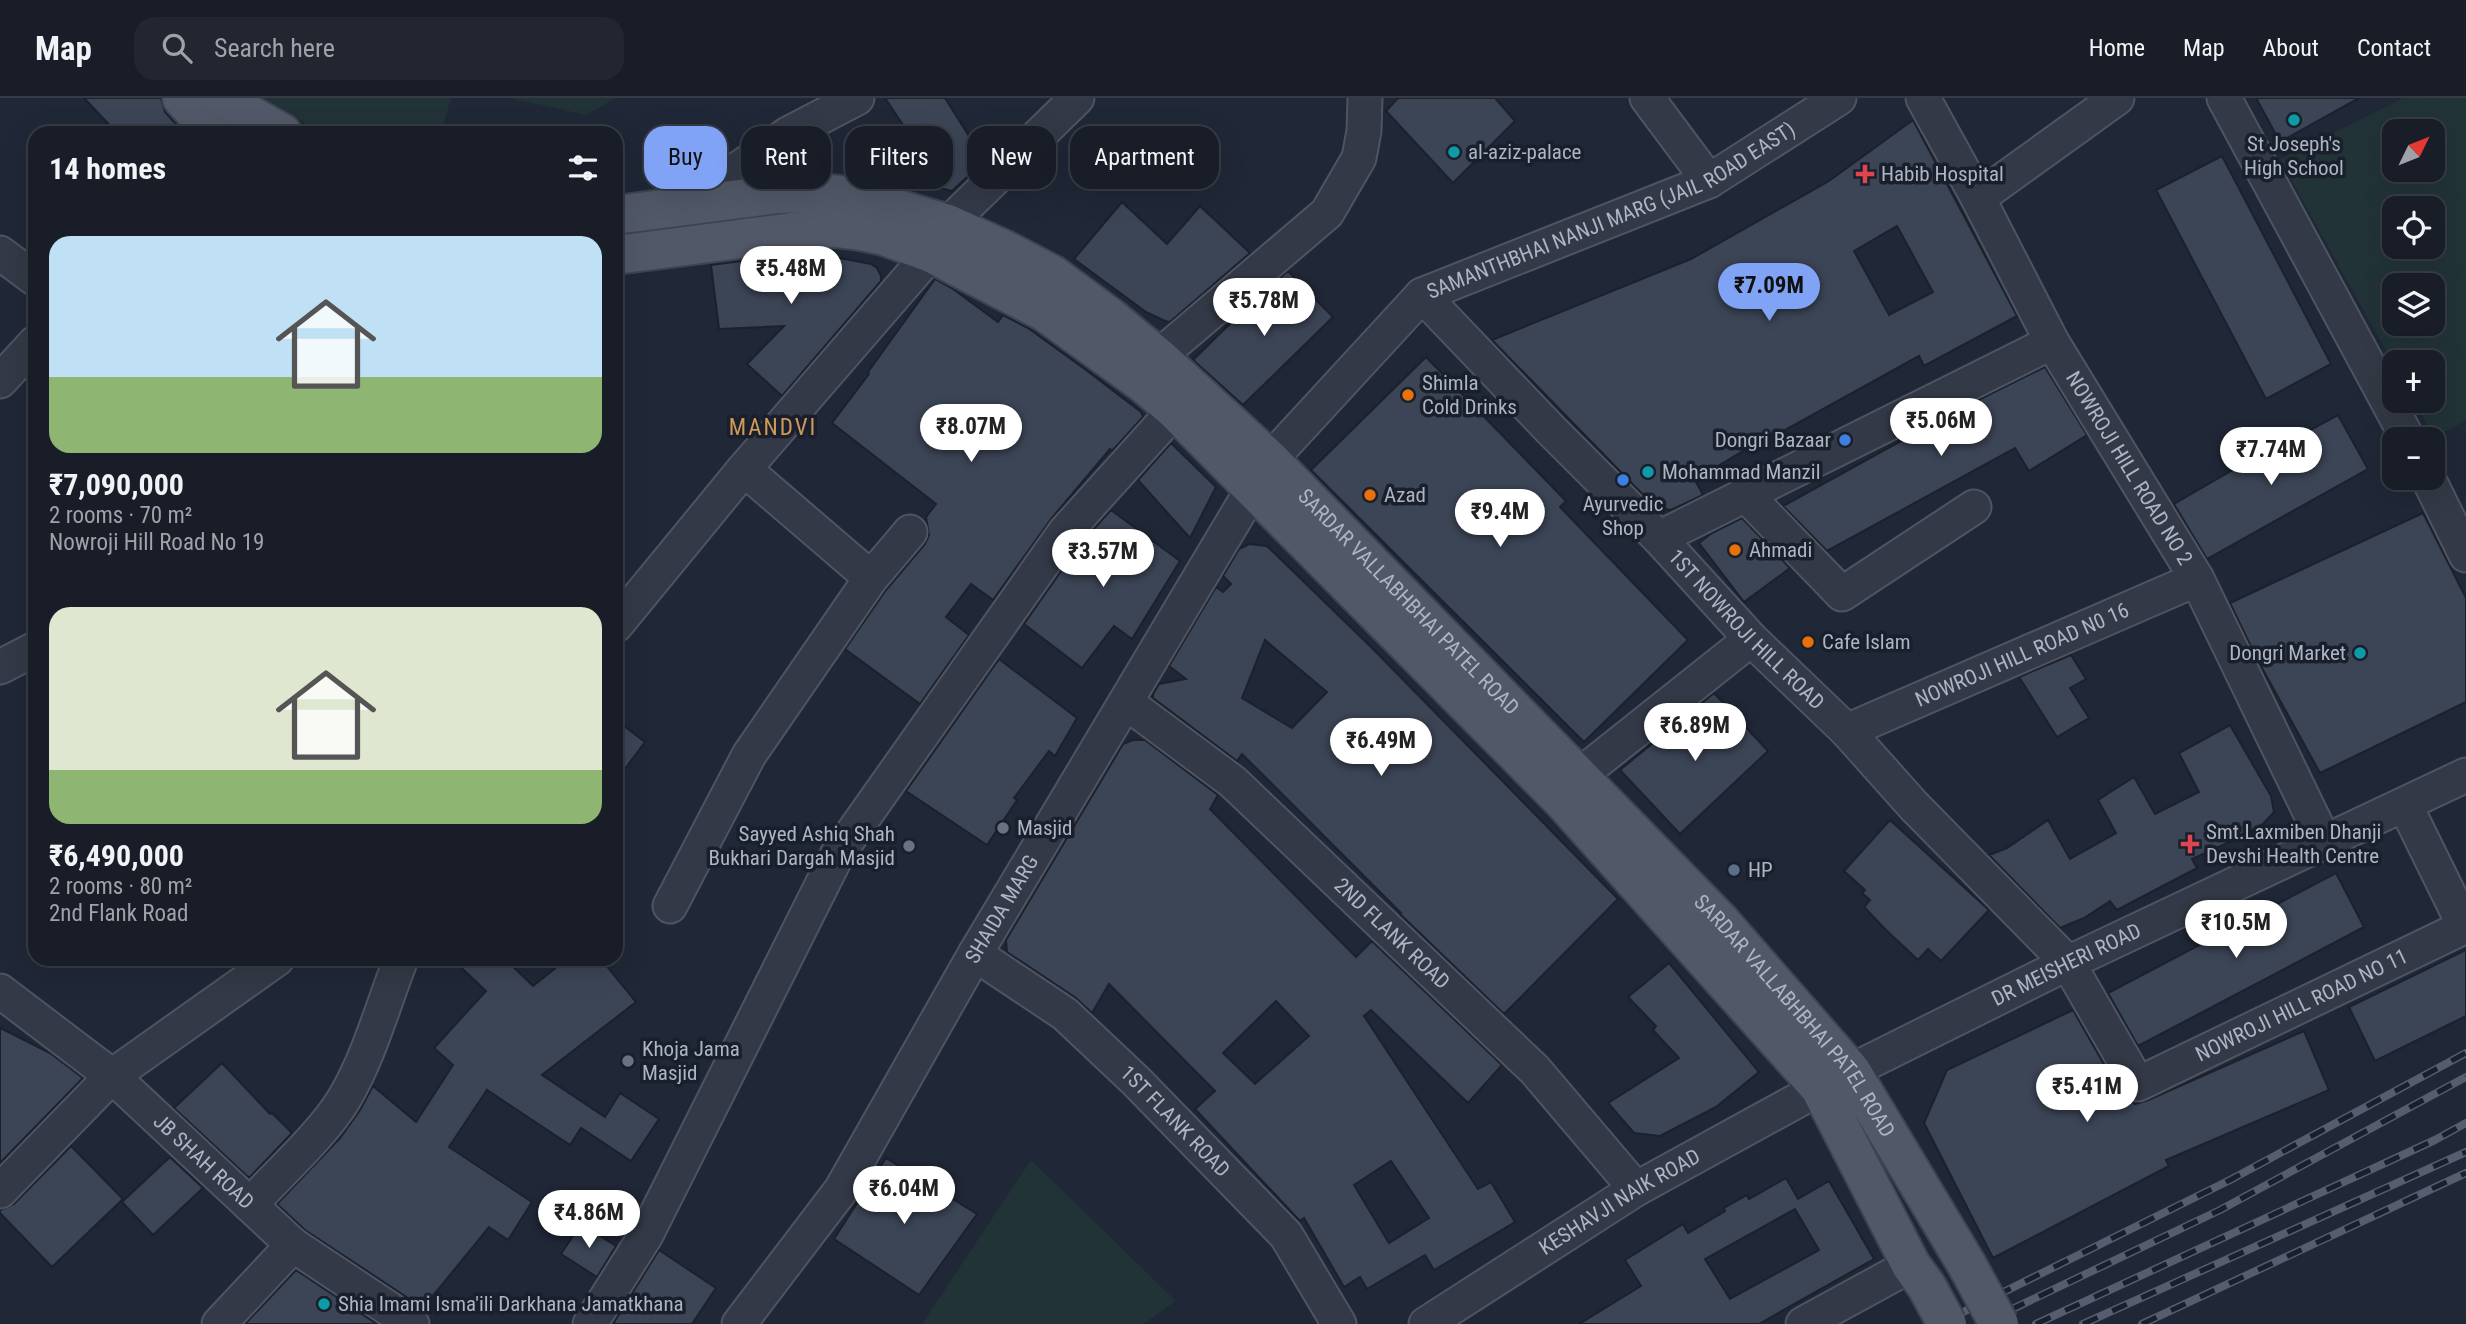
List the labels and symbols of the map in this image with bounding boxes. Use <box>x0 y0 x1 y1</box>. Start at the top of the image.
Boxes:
marker: St Joseph's High School <box>2286 112 2302 128</box>
street label: SAMANTHBHAI NANJI MARG (JAIL ROAD EAST) <box>1423 117 1800 304</box>
north arrow <box>2382 119 2445 182</box>
place label: St Joseph's High School <box>2244 132 2344 180</box>
place label: al-aziz-palace <box>1468 140 1582 164</box>
marker: al-aziz-palace <box>1446 144 1462 160</box>
place label: Habib Hospital <box>1881 162 2004 186</box>
marker: Habib Hospital <box>1855 164 1875 184</box>
pin: ₹5.48M <box>734 246 848 306</box>
pin: ₹7.09M <box>1712 264 1826 323</box>
pin: ₹5.78M <box>1207 278 1321 338</box>
street label: NOWROJI HILL ROAD NO 2 <box>2061 367 2197 569</box>
place label: Shimla Cold Drinks <box>1422 371 1517 419</box>
marker: Shimla Cold Drinks <box>1400 387 1416 403</box>
pin: ₹5.06M <box>1884 398 1998 458</box>
pin: ₹8.07M <box>914 404 1028 464</box>
district label: MANDVI <box>729 414 817 441</box>
place label: Dongri Bazaar <box>1715 428 1831 452</box>
pin: ₹7.74M <box>2214 428 2328 487</box>
marker: Dongri Bazaar <box>1837 432 1853 448</box>
place label: Mohammad Manzil <box>1662 460 1820 484</box>
marker: Mohammad Manzil <box>1640 464 1656 480</box>
marker: Ayurvedic Shop <box>1615 472 1631 488</box>
place label: Azad <box>1384 483 1426 507</box>
street label: SARDAR VALLABHBHAI PATEL ROAD <box>1293 484 1524 720</box>
marker: Azad <box>1362 487 1378 503</box>
pin: ₹9.4M <box>1451 490 1549 549</box>
place label: Ayurvedic Shop <box>1583 492 1663 540</box>
pin: ₹3.57M <box>1046 530 1160 589</box>
place label: Ahmadi <box>1749 538 1812 562</box>
marker: Ahmadi <box>1727 542 1743 558</box>
street label: 1ST NOWROJI HILL ROAD <box>1664 545 1829 714</box>
street label: NOWROJI HILL ROAD N0 16 <box>1912 598 2133 712</box>
place label: Cafe Islam <box>1822 630 1911 654</box>
marker: Cafe Islam <box>1800 634 1816 650</box>
place label: Dongri Market <box>2229 641 2346 665</box>
marker: Dongri Market <box>2352 645 2368 661</box>
pin: ₹6.89M <box>1638 704 1752 763</box>
pin: ₹6.49M <box>1324 718 1438 778</box>
place label: Masjid <box>1017 816 1072 840</box>
marker: Masjid <box>995 820 1011 836</box>
place label: Smt.Laxmiben Dhanji Devshi Health Centre <box>2206 820 2381 868</box>
place label: Sayyed Ashiq Shah Bukhari Dargah Masjid <box>709 822 895 870</box>
marker: Smt.Laxmiben Dhanji Devshi Health Centre <box>2180 834 2200 854</box>
marker: Sayyed Ashiq Shah Bukhari Dargah Masjid <box>901 838 917 854</box>
street label: SHAIDA MARG <box>960 851 1043 968</box>
place label: HP <box>1748 858 1773 882</box>
marker: HP <box>1726 862 1742 878</box>
street label: 2ND FLANK ROAD <box>1330 873 1454 994</box>
street label: SARDAR VALLABHBHAI PATEL ROAD <box>1689 890 1900 1141</box>
pin: ₹10.5M <box>2179 900 2293 960</box>
street label: DR MEISHERI ROAD <box>1988 918 2145 1011</box>
street label: NOWROJI HILL ROAD NO 11 <box>2192 944 2412 1066</box>
place label: Khoja Jama Masjid <box>642 1037 740 1085</box>
marker: Khoja Jama Masjid <box>620 1053 636 1069</box>
street label: 1ST FLANK ROAD <box>1116 1061 1235 1182</box>
pin: ₹5.41M <box>2030 1065 2144 1124</box>
street label: JB SHAH ROAD <box>149 1109 259 1214</box>
street label: KESHAVJI NAIK ROAD <box>1535 1144 1704 1260</box>
pin: ₹6.04M <box>847 1166 961 1226</box>
pin: ₹4.86M <box>532 1190 646 1250</box>
place label: Shia Imami Isma'ili Darkhana Jamatkhana <box>338 1292 684 1316</box>
marker: Shia Imami Isma'ili Darkhana Jamatkhana <box>316 1296 332 1312</box>

